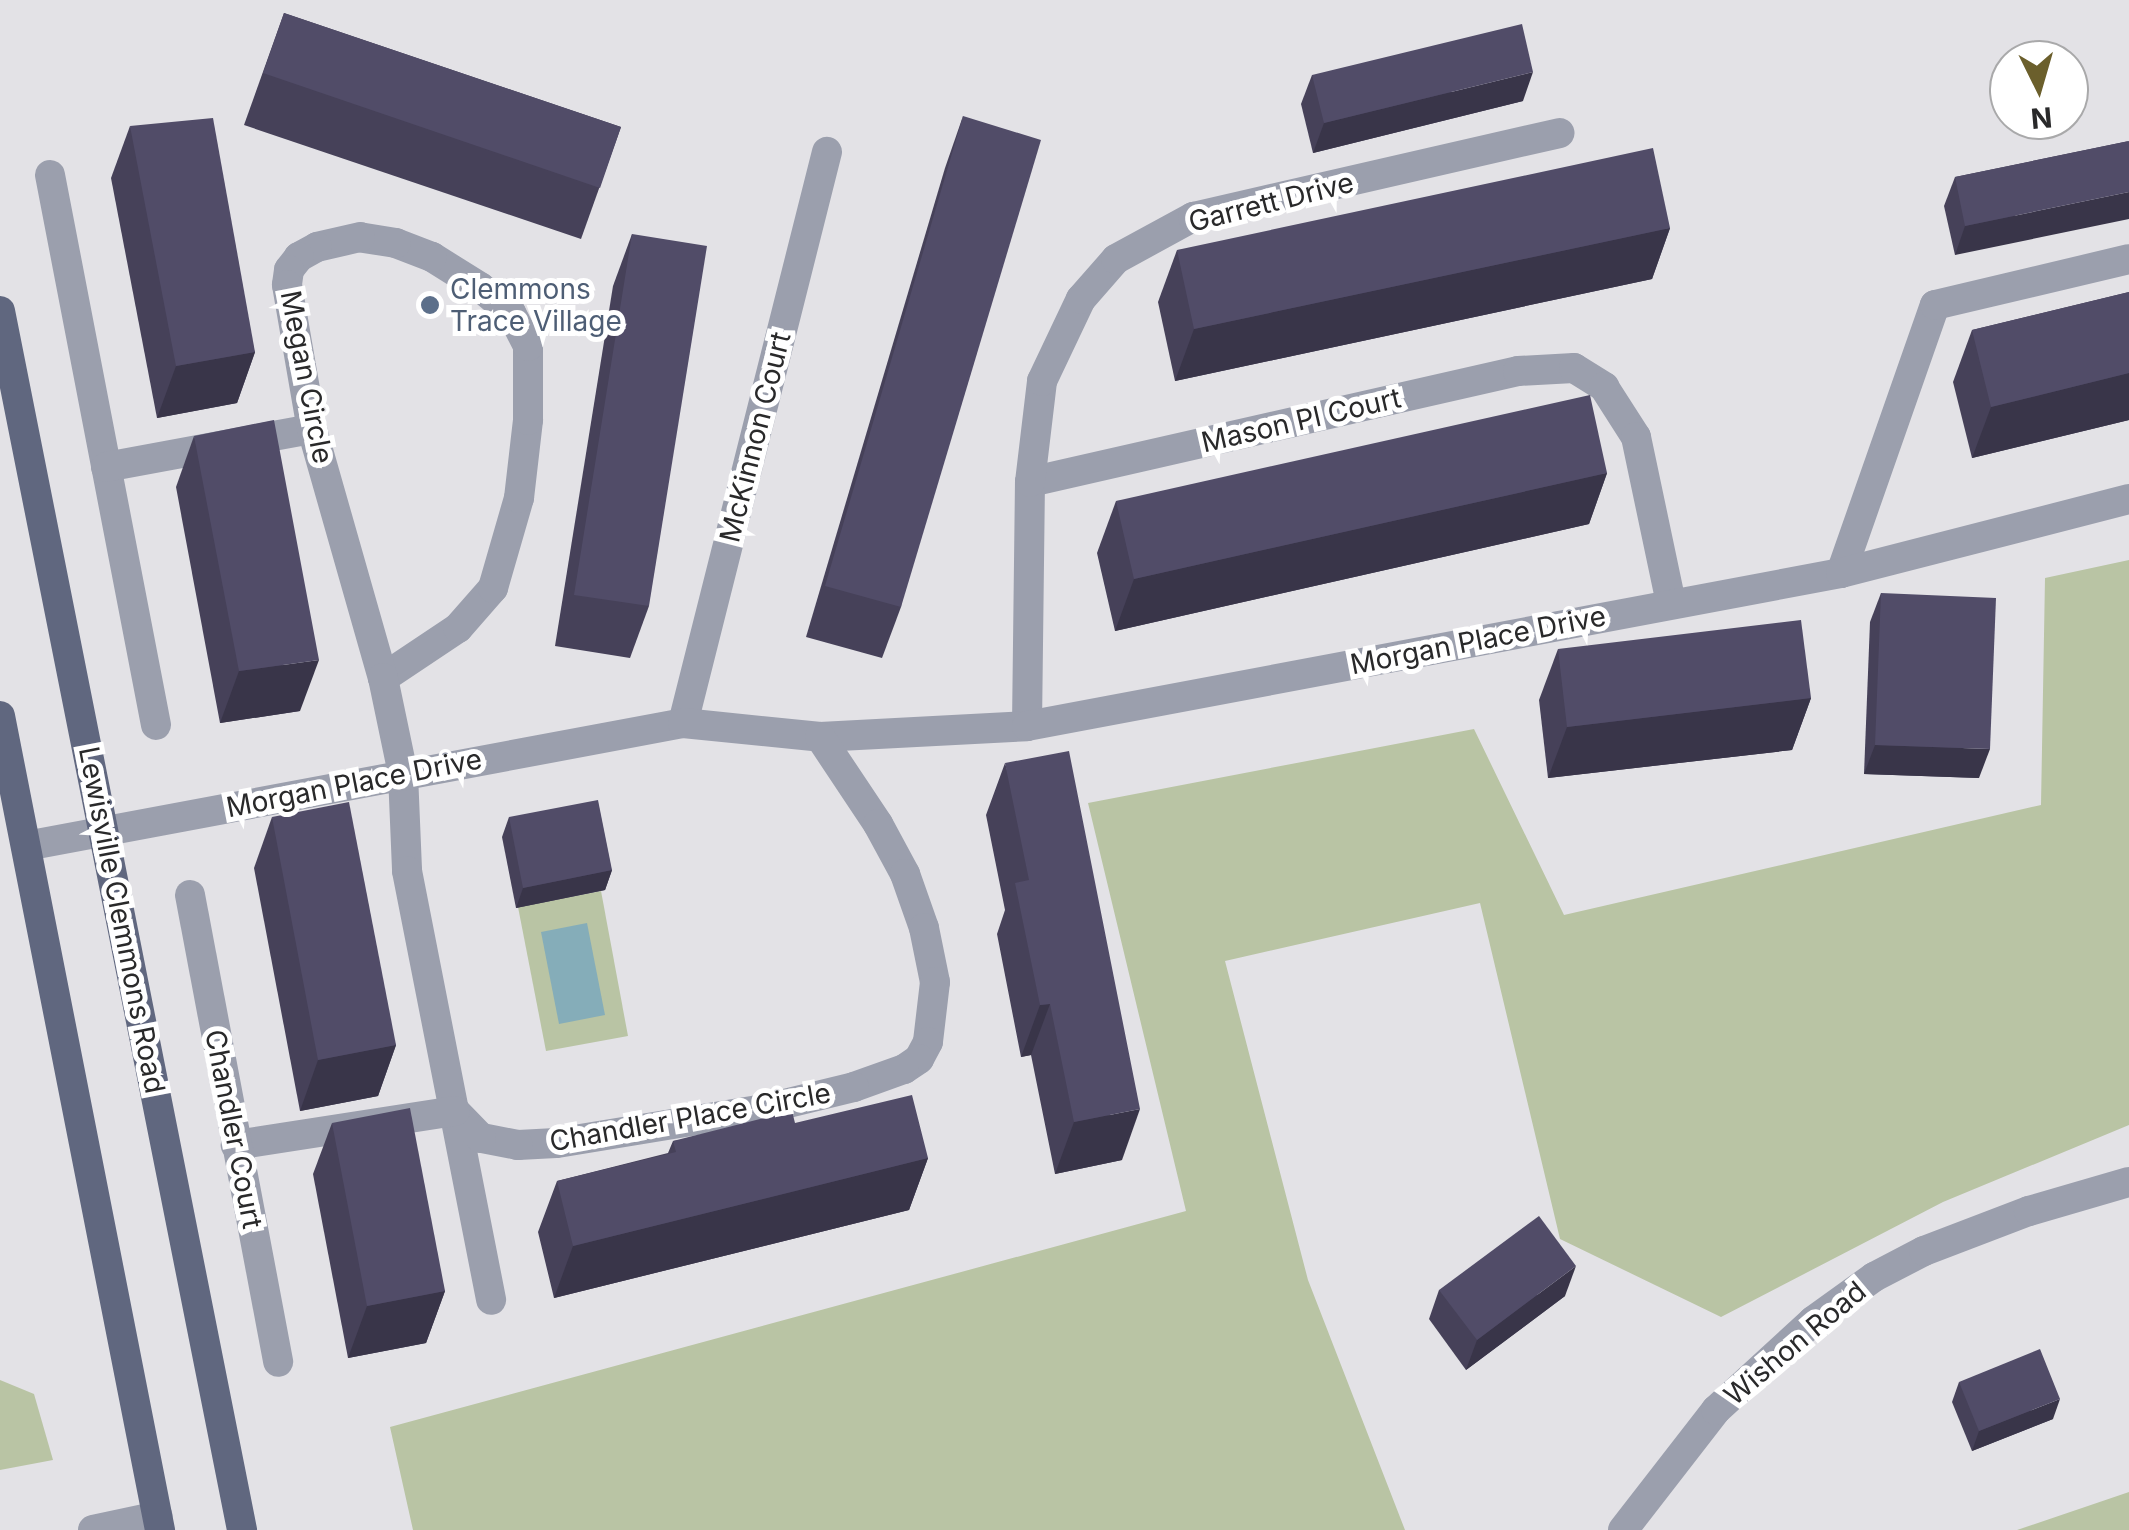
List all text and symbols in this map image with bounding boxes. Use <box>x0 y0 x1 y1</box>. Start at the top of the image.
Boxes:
north arrow <box>1989 40 2089 140</box>
text: N <box>2029 100 2054 136</box>
street label: Garrett Drive <box>1185 165 1357 239</box>
place label: Clemmons Trace Village <box>450 272 622 338</box>
street label: Megan Circle <box>274 288 340 466</box>
marker: Clemmons Trace Village <box>419 294 441 316</box>
street label: McKinnon Court <box>713 328 797 546</box>
street label: Mason Pl Court <box>1198 381 1404 459</box>
street label: Morgan Place Drive <box>1347 599 1609 681</box>
street label: Morgan Place Drive <box>223 742 485 824</box>
street label: Lewisville Clemmons Road <box>72 744 172 1096</box>
street label: Chandler Court <box>198 1027 270 1231</box>
street label: Chandler Place Circle <box>547 1076 833 1158</box>
street label: Wishon Road <box>1717 1274 1873 1412</box>

